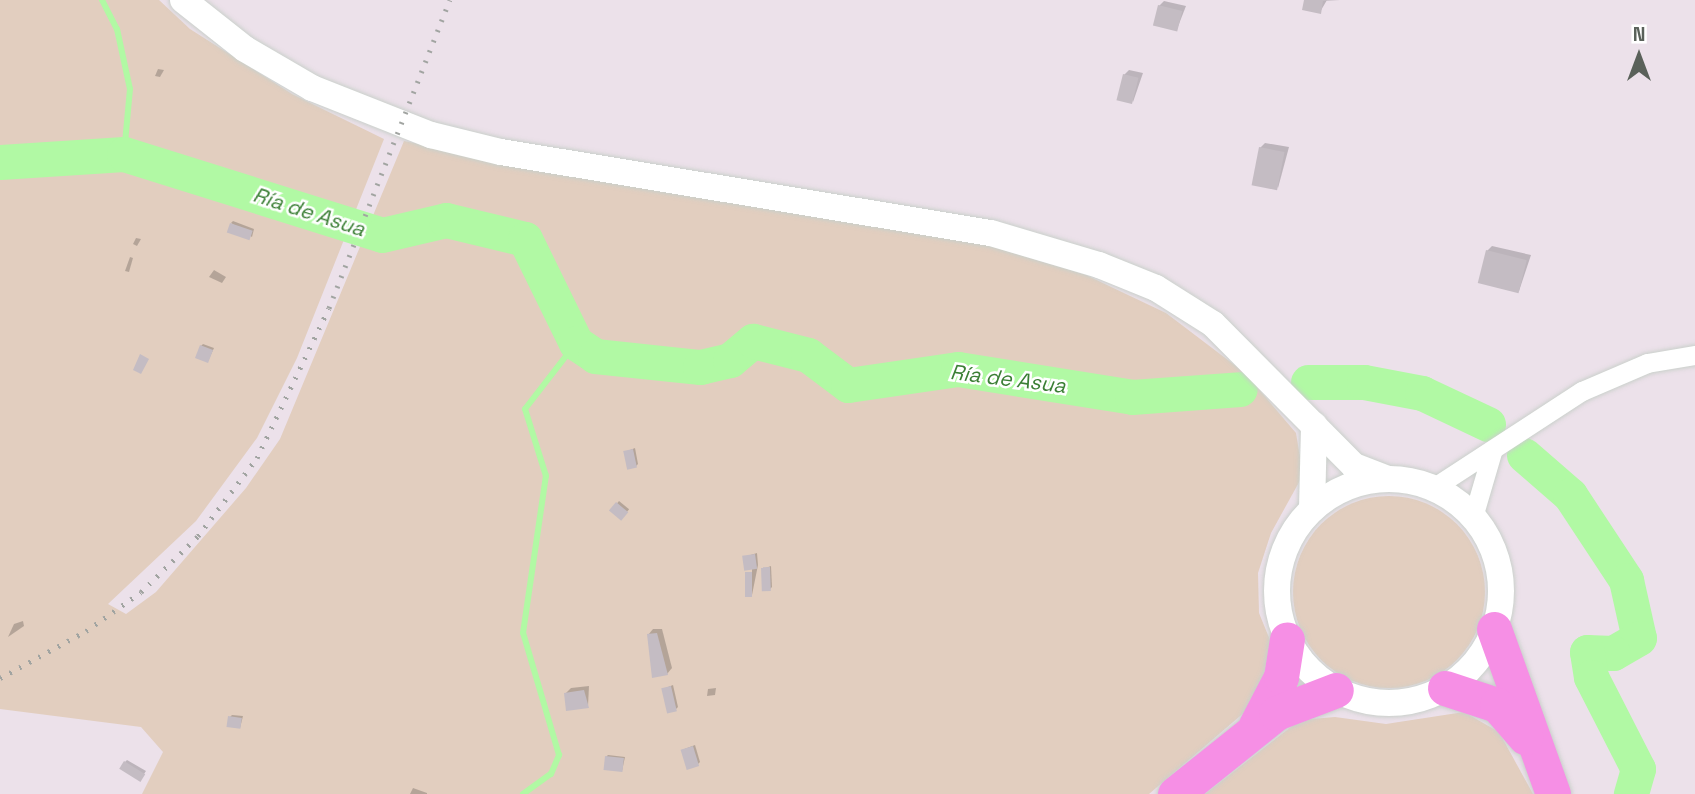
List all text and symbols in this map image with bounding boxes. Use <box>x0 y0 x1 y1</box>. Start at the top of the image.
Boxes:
north arrow <box>1604 21 1674 91</box>
text: N <box>1633 22 1645 47</box>
water label: Ría de Asua <box>250 182 368 242</box>
water label: Ría de Asua <box>949 359 1067 399</box>

